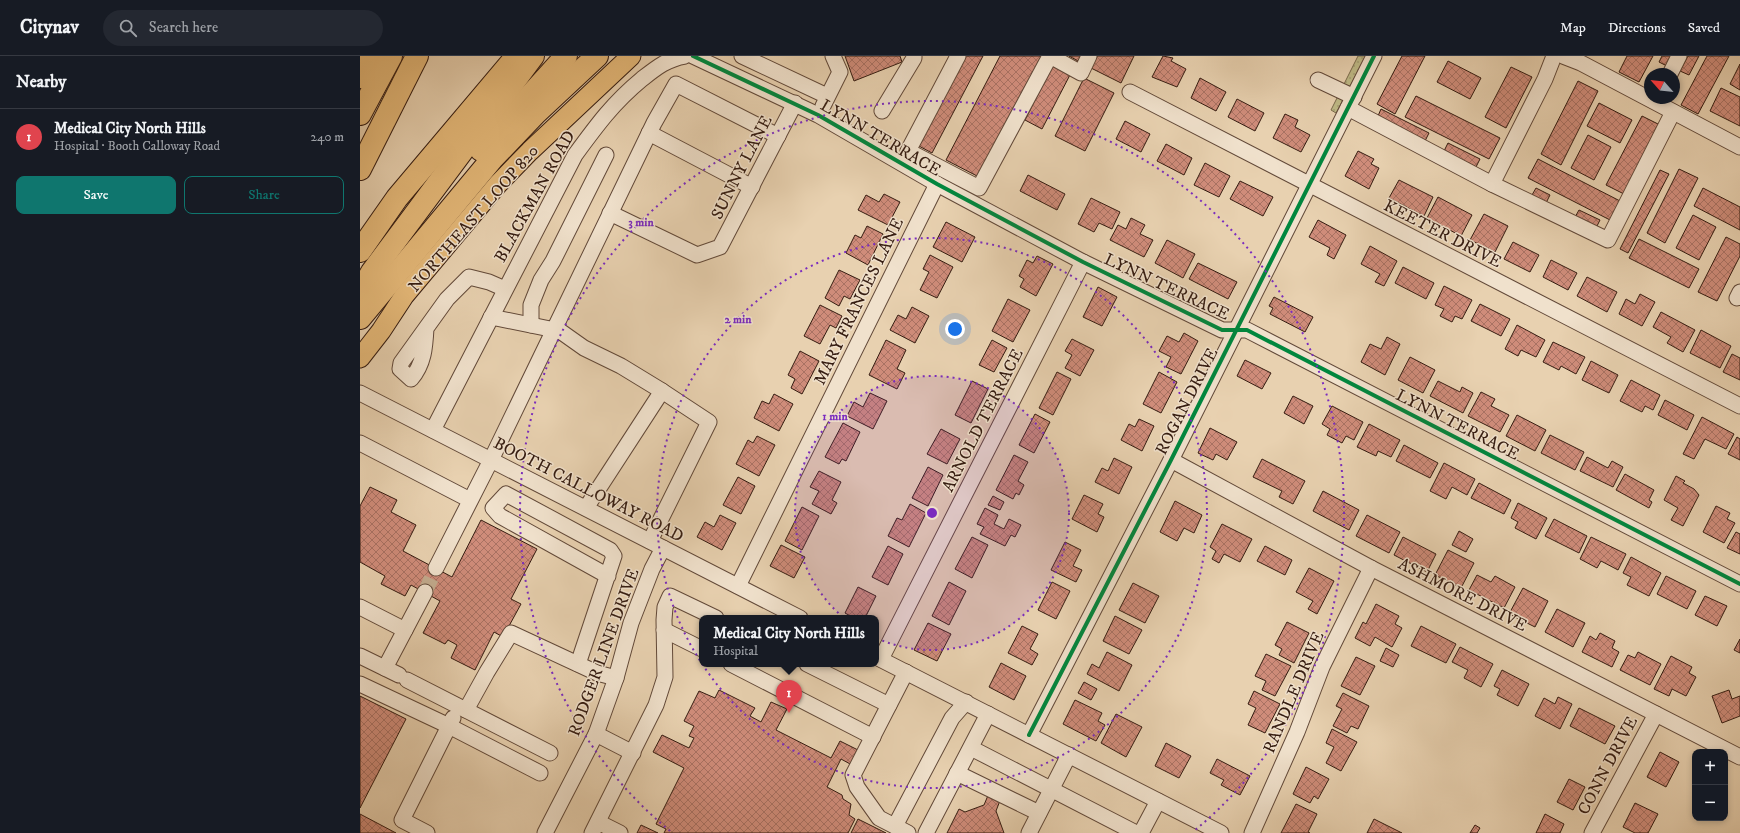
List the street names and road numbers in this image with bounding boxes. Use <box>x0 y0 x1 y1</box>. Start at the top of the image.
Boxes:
street label: LYNN TERRACE <box>816 94 945 181</box>
street label: SUNNY LANE <box>706 112 778 223</box>
street label: BLACKMAN ROAD <box>489 127 580 266</box>
street label: NORTHEAST LOOP 820 <box>404 140 544 297</box>
street label: KEETER DRIVE <box>1380 195 1505 273</box>
street label: MARY FRANCES LANE <box>809 214 909 389</box>
street label: LYNN TERRACE <box>1100 248 1233 326</box>
street label: ROGAN DRIVE <box>1150 344 1223 459</box>
street label: ARNOLD TERRACE <box>937 345 1029 496</box>
street label: LYNN TERRACE <box>1392 384 1523 466</box>
street label: BOOTH CALLOWAY ROAD <box>490 432 687 548</box>
street label: ASHMORE DRIVE <box>1394 553 1531 637</box>
street label: RODGER LINE DRIVE <box>563 565 645 739</box>
street label: RANDLE DRIVE <box>1258 628 1329 757</box>
street label: CONN DRIVE <box>1573 712 1643 818</box>

